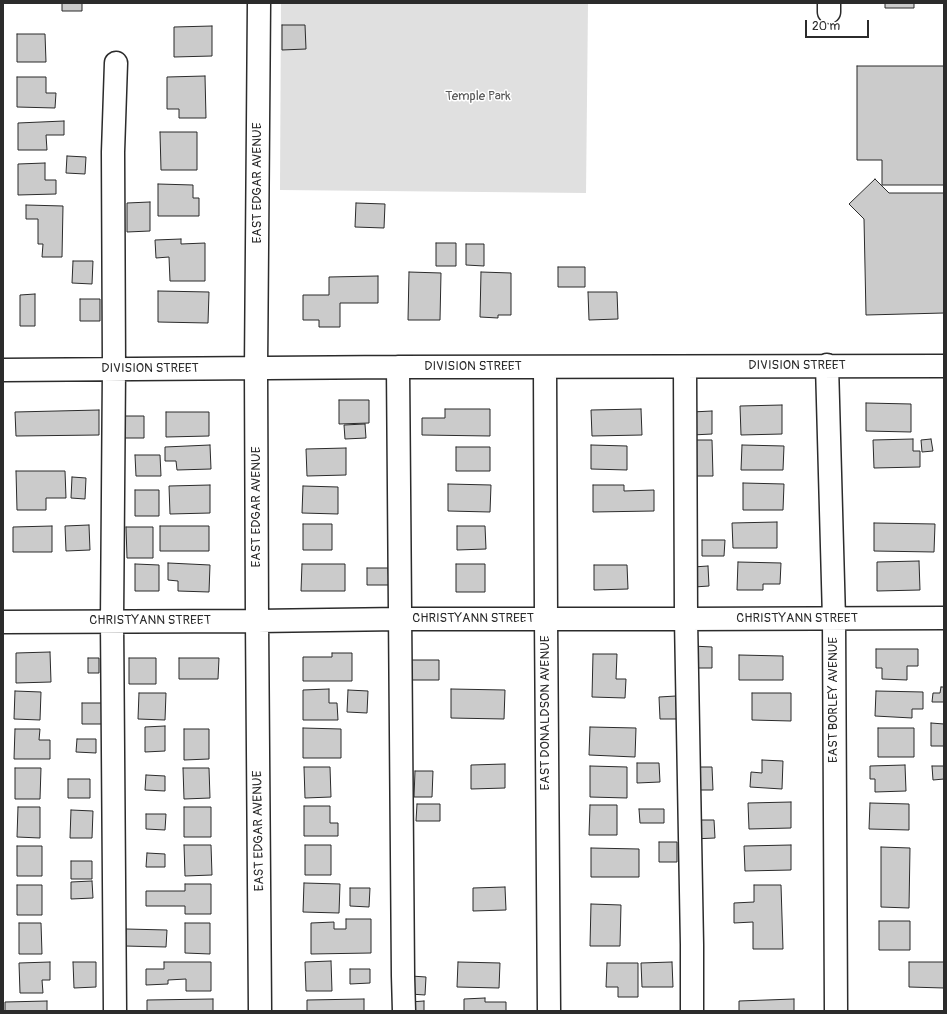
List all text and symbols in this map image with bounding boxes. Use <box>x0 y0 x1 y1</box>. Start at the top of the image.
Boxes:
scale bar <box>807 12 871 38</box>
text: 20 m <box>812 19 840 34</box>
park label: Temple Park <box>445 89 511 105</box>
street label: EAST EDGAR AVENUE <box>250 123 266 243</box>
street label: DIVISION STREET <box>748 358 846 374</box>
street label: DIVISION STREET <box>424 359 522 375</box>
street label: DIVISION STREET <box>101 361 199 377</box>
street label: EAST EDGAR AVENUE <box>249 447 265 567</box>
street label: CHRISTYANN STREET <box>412 611 534 627</box>
street label: CHRISTYANN STREET <box>736 611 858 627</box>
street label: CHRISTYANN STREET <box>89 613 211 629</box>
street label: EAST DONALDSON AVENUE <box>538 635 554 791</box>
street label: EAST BORLEY AVENUE <box>826 637 842 763</box>
street label: EAST EDGAR AVENUE <box>250 770 268 892</box>

